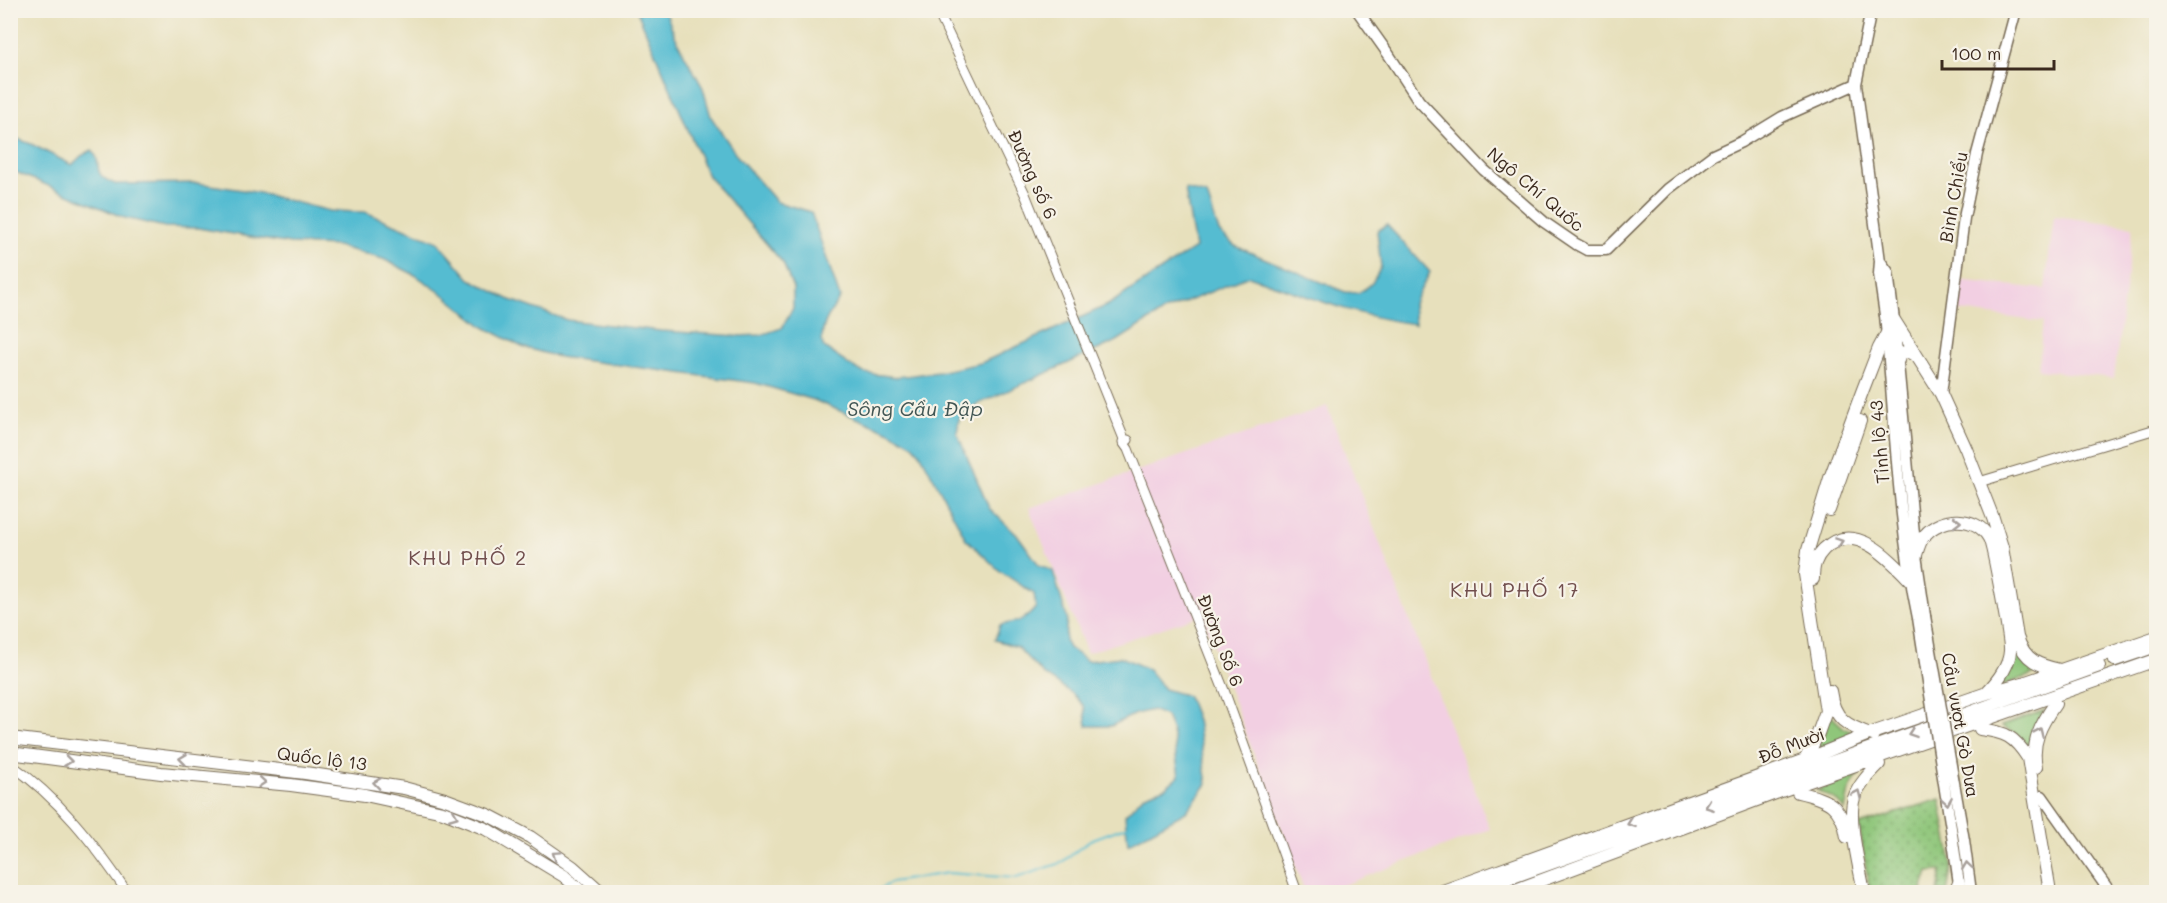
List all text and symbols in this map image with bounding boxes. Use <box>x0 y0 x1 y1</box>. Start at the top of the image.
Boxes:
scale bar <box>1942 33 2054 71</box>
text: 100 m <box>1951 41 2001 65</box>
street label: Đường số 6 <box>1003 125 1063 223</box>
street label: Ngô Chí Quốc <box>1482 141 1590 237</box>
street label: Bình Chiểu <box>1933 150 1973 244</box>
water label: Sông Cầu Đập <box>847 395 983 421</box>
street label: Tỉnh lộ 43 <box>1863 399 1895 485</box>
one-way arrow <box>1952 516 1961 528</box>
one-way arrow <box>1833 536 1844 549</box>
district label: KHU PHỐ 2 <box>408 544 528 570</box>
district label: KHU PHỐ 17 <box>1450 576 1580 602</box>
street label: Đường Số 6 <box>1192 590 1250 690</box>
street label: Cầu vượt Gò Dưa <box>1936 651 1986 799</box>
street label: Đỗ Mười <box>1754 721 1828 769</box>
one-way arrow <box>1907 726 1918 739</box>
one-way arrow <box>2032 727 2044 738</box>
street label: Quốc lộ 13 <box>276 741 368 775</box>
one-way arrow <box>179 753 188 766</box>
one-way arrow <box>64 754 73 767</box>
one-way arrow <box>258 775 267 788</box>
one-way arrow <box>372 777 382 790</box>
one-way arrow <box>1850 789 1862 800</box>
one-way arrow <box>1940 796 1952 805</box>
one-way arrow <box>1704 799 1715 812</box>
one-way arrow <box>448 809 459 821</box>
one-way arrow <box>1626 815 1637 828</box>
one-way arrow <box>552 851 563 862</box>
one-way arrow <box>1962 861 1974 871</box>

